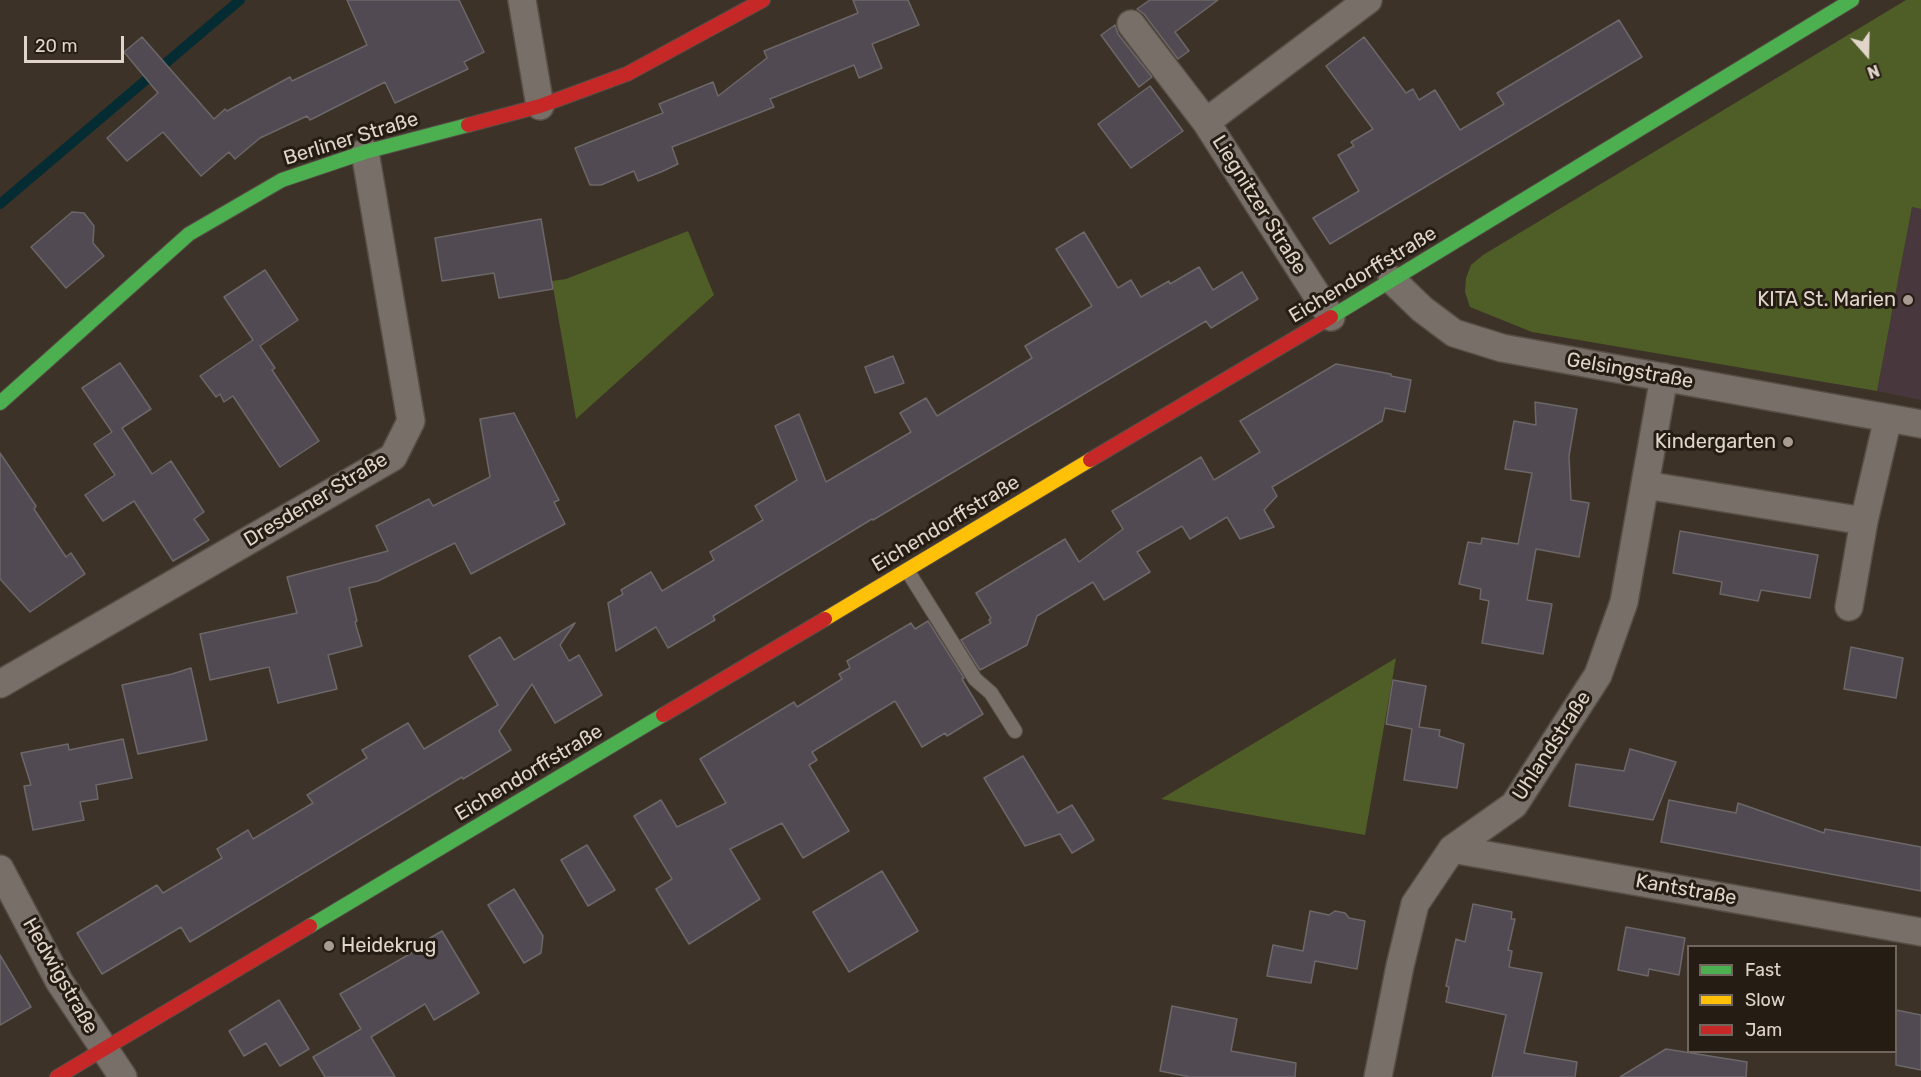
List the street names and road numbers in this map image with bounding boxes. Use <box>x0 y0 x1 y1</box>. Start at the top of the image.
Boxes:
street label: Berliner Straße <box>281 107 421 171</box>
street label: Liegnitzer Straße <box>1207 131 1311 279</box>
street label: Eichendorffstraße <box>1285 222 1441 328</box>
street label: Gelsingstraße <box>1565 348 1695 394</box>
street label: Dresdener Straße <box>240 448 392 552</box>
street label: Eichendorffstraße <box>868 471 1024 577</box>
street label: Uhlandstraße <box>1508 687 1596 805</box>
street label: Eichendorffstraße <box>451 720 607 826</box>
street label: Kantstraße <box>1634 869 1738 911</box>
street label: Hedwigstraße <box>17 914 103 1038</box>

